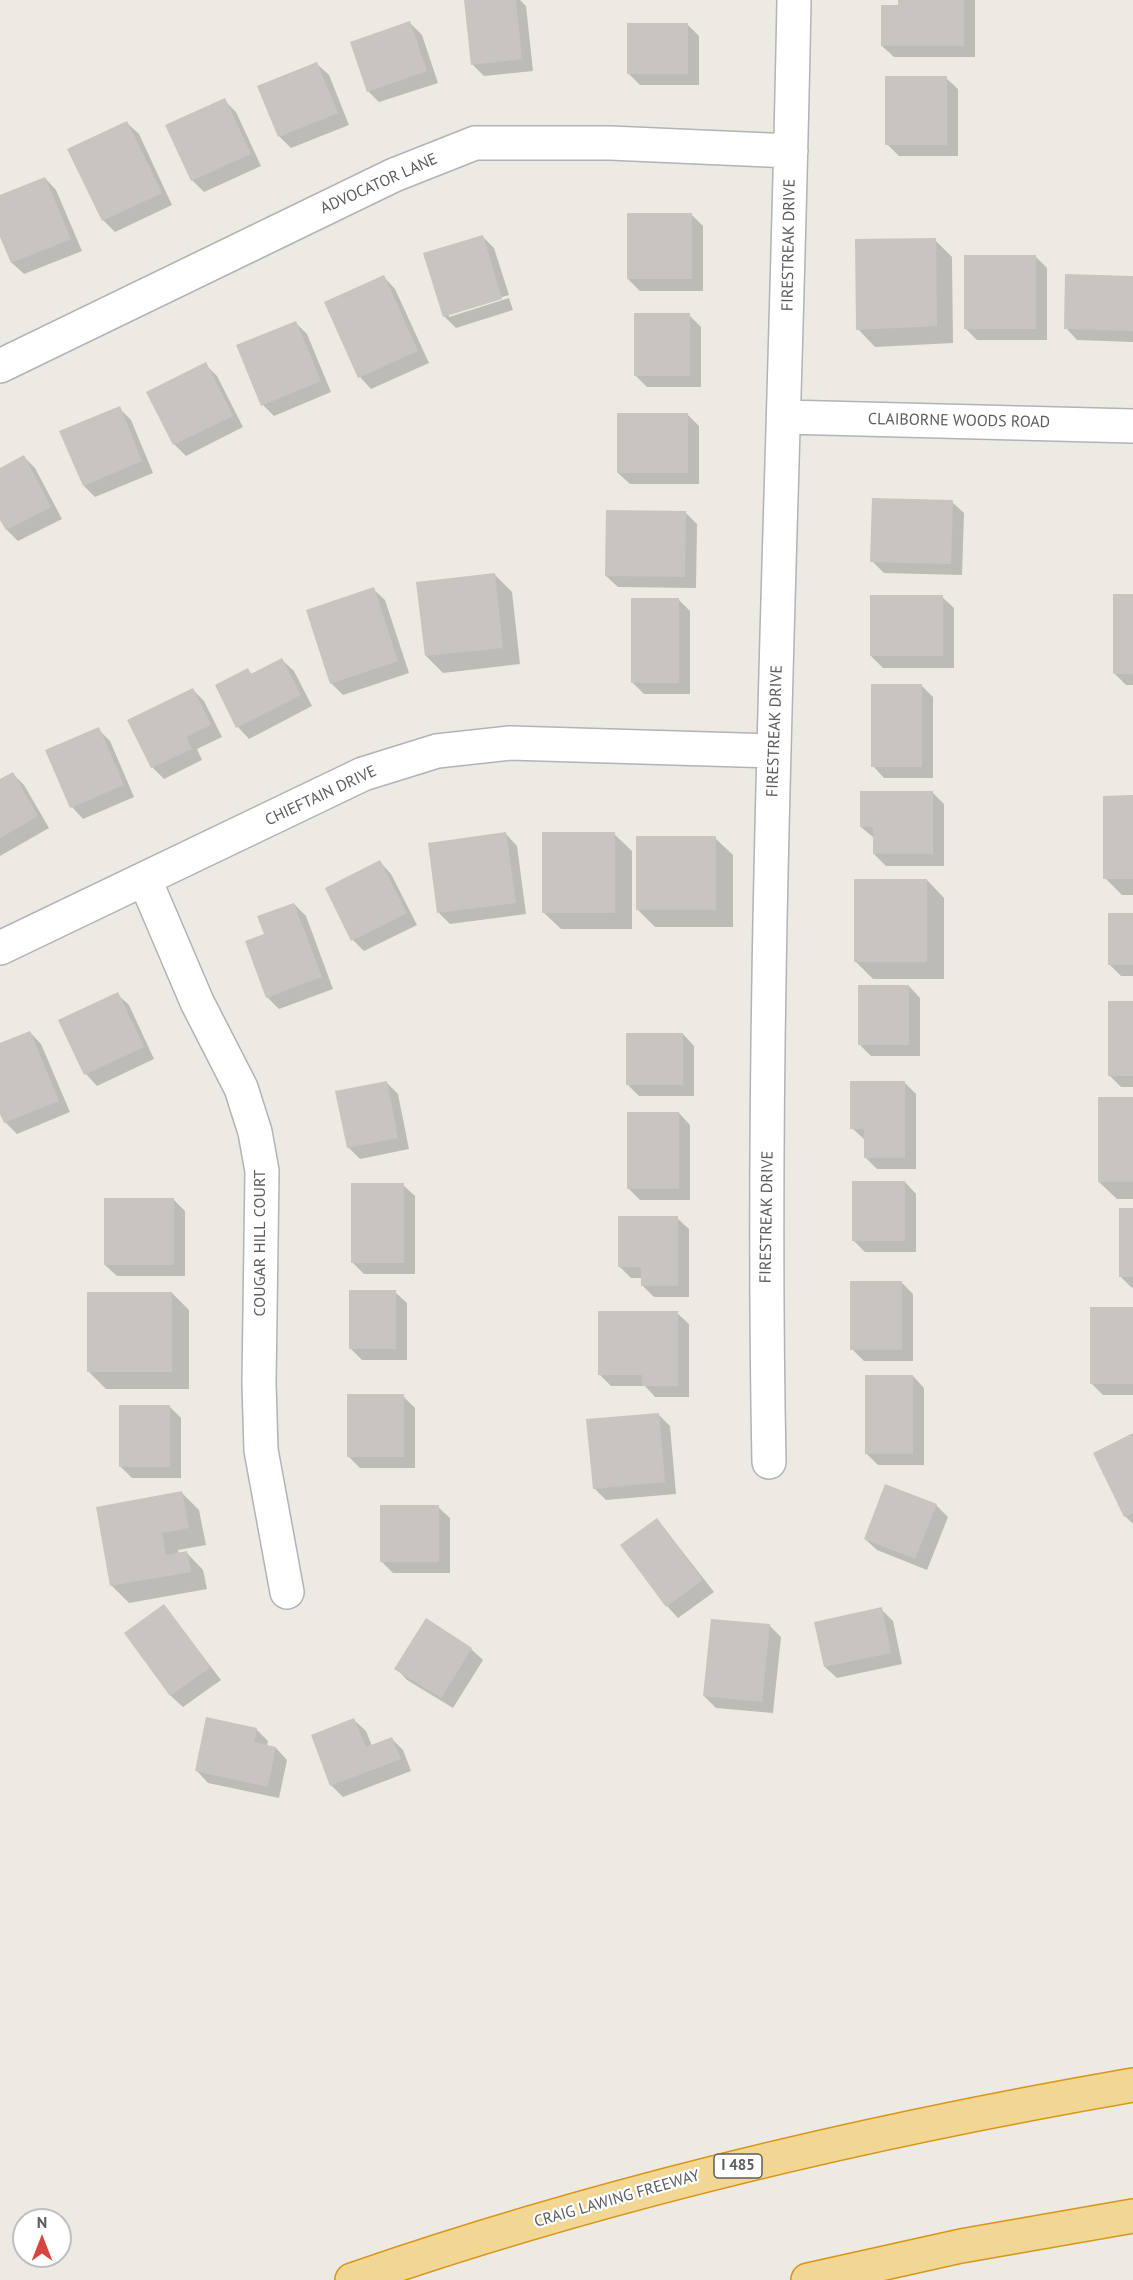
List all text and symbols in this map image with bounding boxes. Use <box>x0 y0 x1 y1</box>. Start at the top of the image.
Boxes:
street label: ADVOCATOR LANE <box>318 150 440 218</box>
street label: FIRESTREAK DRIVE <box>778 179 800 311</box>
street label: CLAIBORNE WOODS ROAD <box>868 410 1050 432</box>
street label: FIRESTREAK DRIVE <box>763 665 787 797</box>
street label: CHIEFTAIN DRIVE <box>262 762 380 830</box>
street label: FIRESTREAK DRIVE <box>756 1151 778 1283</box>
street label: COUGAR HILL COURT <box>250 1170 270 1316</box>
road number: I 485 <box>714 2154 762 2178</box>
street label: CRAIG LAWING FREEWAY <box>532 2166 702 2232</box>
north arrow <box>12 2208 72 2268</box>
text: N <box>37 2212 47 2232</box>

